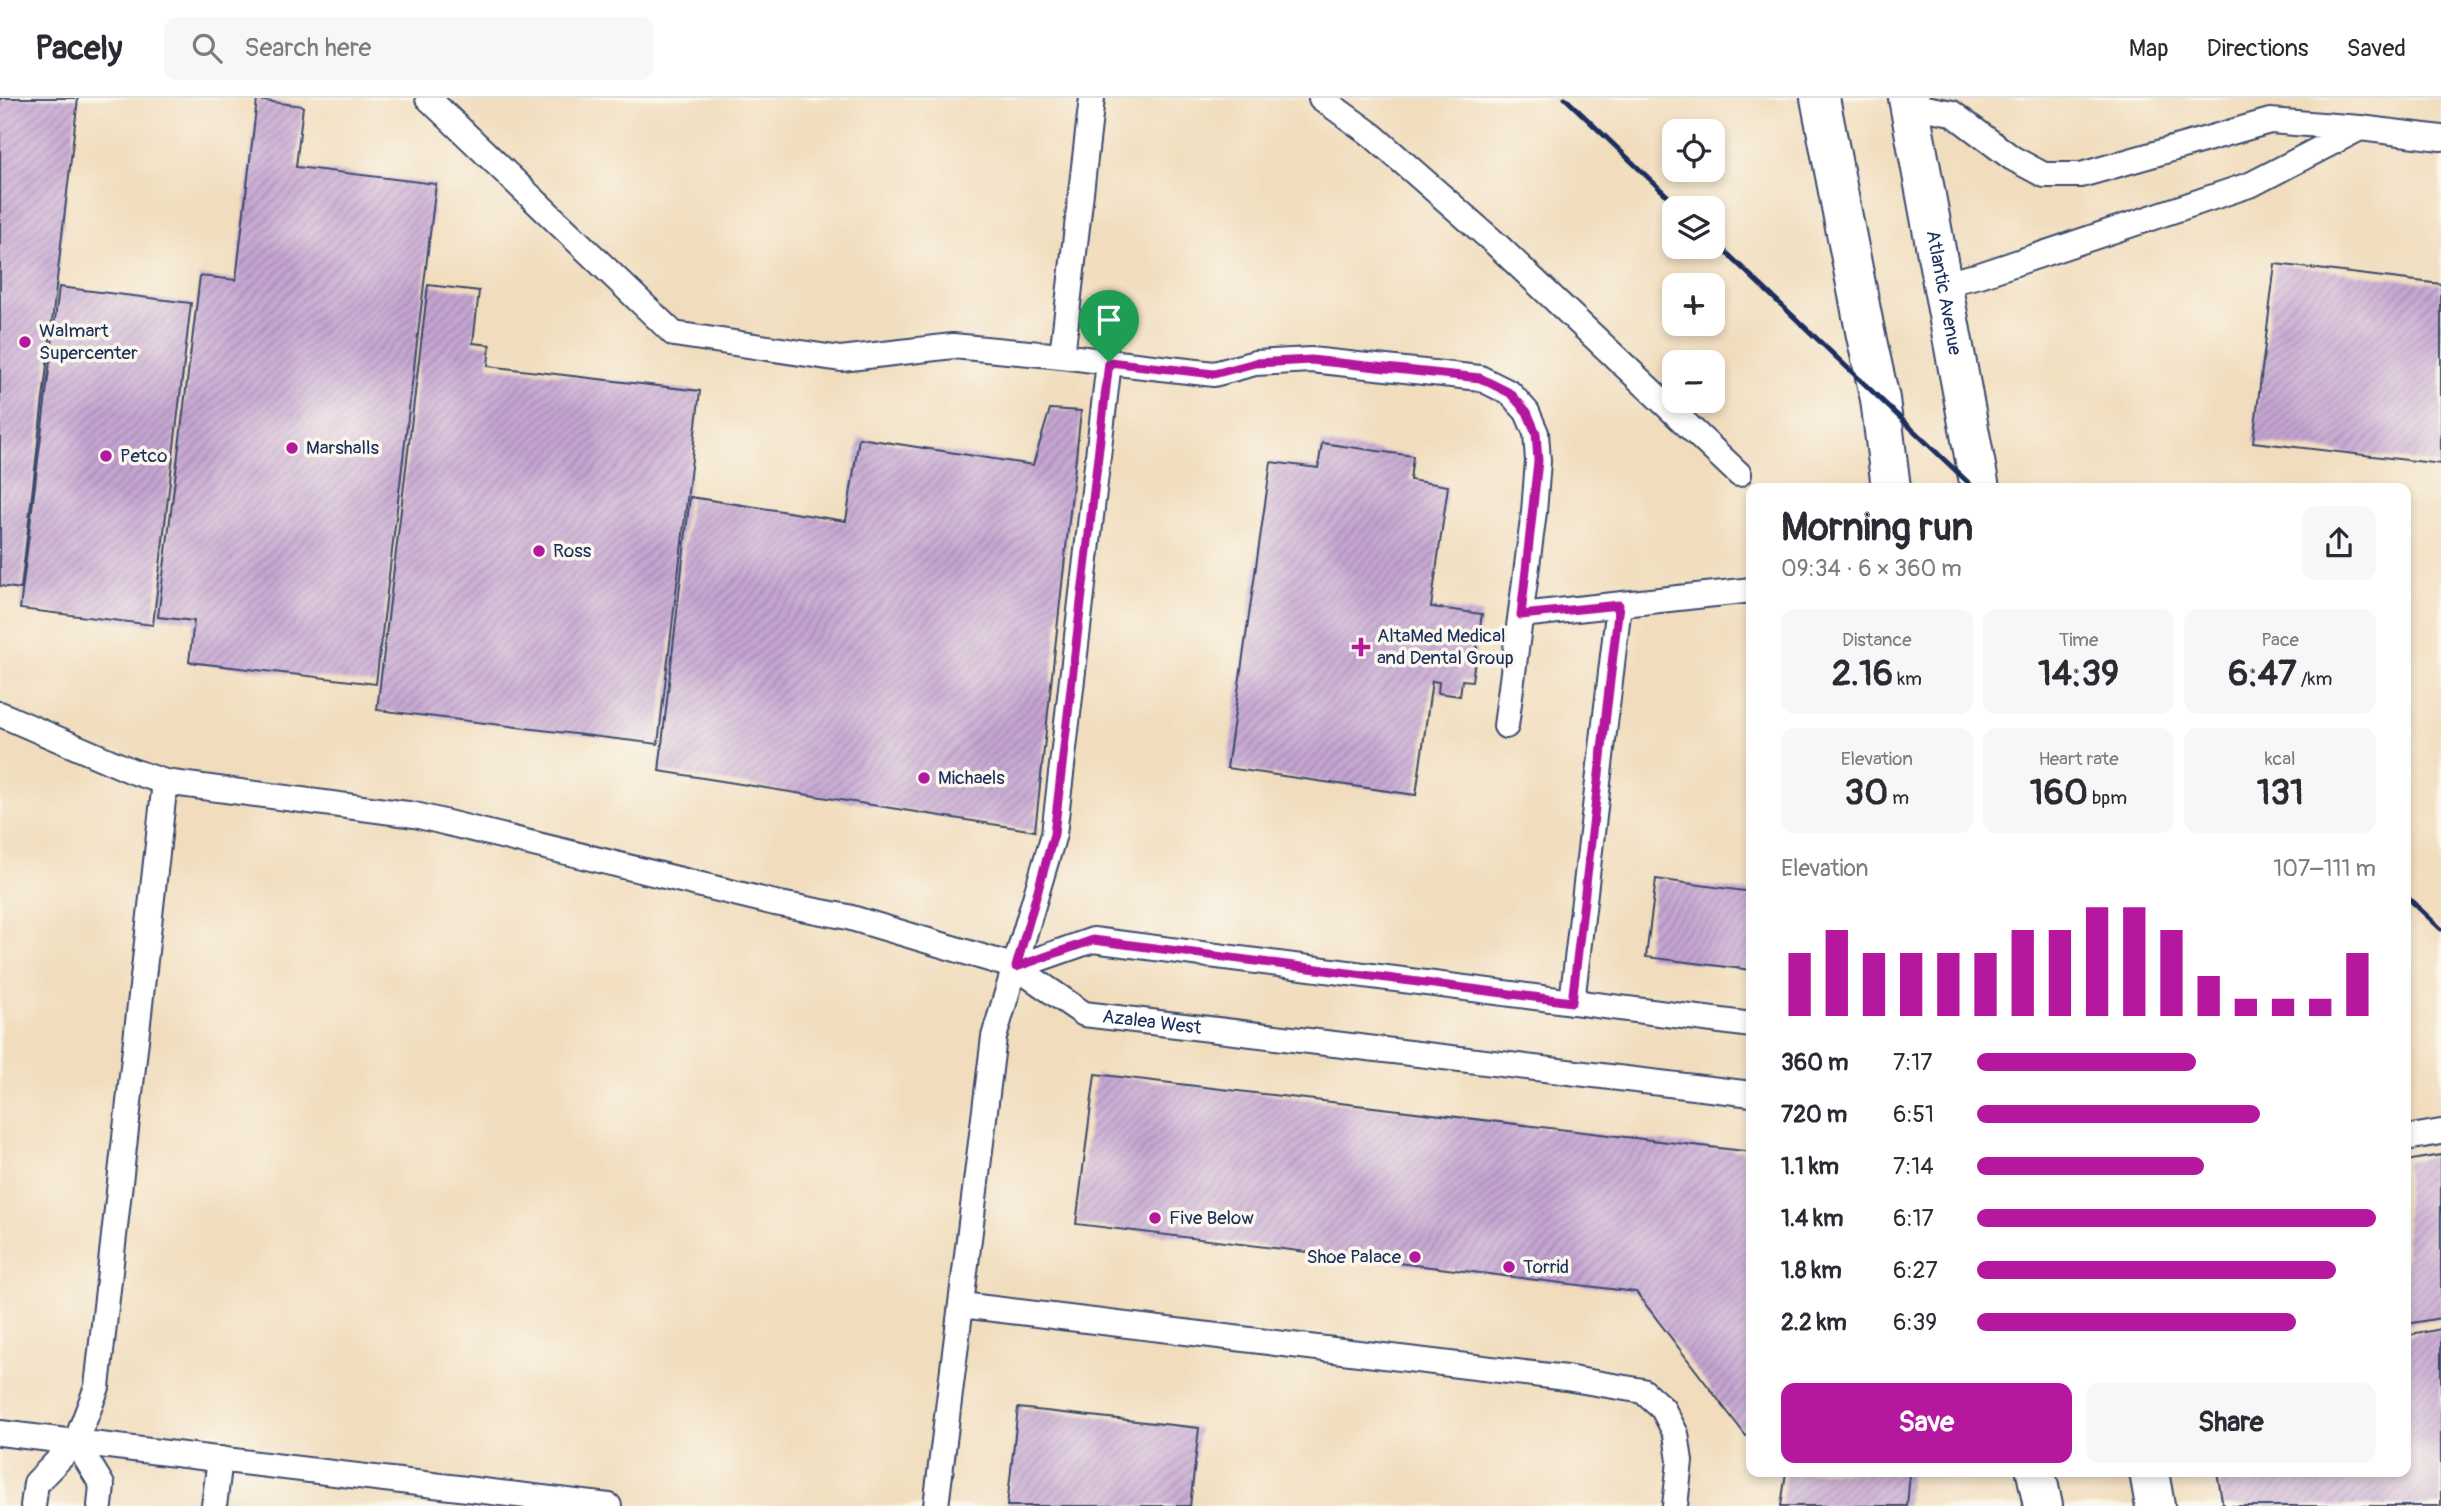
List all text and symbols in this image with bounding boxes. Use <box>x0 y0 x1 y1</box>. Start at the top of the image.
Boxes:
search box <box>164 17 654 80</box>
text: Pacely <box>35 28 122 69</box>
icon: search <box>188 29 226 67</box>
text: Search here <box>244 32 371 64</box>
text: Map <box>2129 34 2169 63</box>
text: Directions <box>2207 34 2308 63</box>
text: Saved <box>2346 34 2406 63</box>
map controls <box>1662 119 1725 413</box>
button: locate <box>1662 119 1725 182</box>
button: layers <box>1662 196 1725 259</box>
street label: Atlantic Avenue <box>1921 228 1967 358</box>
button: + <box>1662 273 1725 336</box>
pin <box>1079 290 1139 362</box>
icon: arrive <box>1090 301 1128 339</box>
place label: Walmart Supercenter <box>39 319 138 365</box>
marker: Walmart Supercenter <box>17 334 33 350</box>
button: − <box>1662 350 1725 413</box>
place label: Marshalls <box>306 436 380 460</box>
marker: Marshalls <box>284 440 300 456</box>
place label: Petco <box>120 444 167 468</box>
marker: Petco <box>98 448 114 464</box>
text: Morning run <box>1781 504 1973 552</box>
button: share <box>2302 506 2376 580</box>
place label: Ross <box>553 539 592 563</box>
marker: Ross <box>531 543 547 559</box>
text: 09:34 · 6 × 360 m <box>1781 554 1962 583</box>
place label: AltaMed Medical and Dental Group <box>1377 624 1514 670</box>
text: Distance <box>1842 628 1912 652</box>
text: Time <box>2059 628 2098 652</box>
text: Pace <box>2261 628 2299 652</box>
marker: AltaMed Medical and Dental Group <box>1351 637 1371 657</box>
text: 2.16 <box>1832 652 1893 696</box>
text: 14:39 <box>2038 652 2119 696</box>
text: 6:47 <box>2228 652 2297 696</box>
text: km <box>1893 667 1922 691</box>
text: /km <box>2297 667 2332 691</box>
text: Elevation <box>1841 747 1913 771</box>
text: Heart rate <box>2038 747 2119 771</box>
text: kcal <box>2265 747 2296 771</box>
place label: Michaels <box>938 766 1005 790</box>
marker: Michaels <box>916 770 932 786</box>
text: 30 <box>1845 771 1888 815</box>
text: 160 <box>2030 771 2088 815</box>
text: 131 <box>2257 771 2304 815</box>
text: m <box>1888 786 1909 810</box>
text: bpm <box>2088 786 2127 810</box>
text: Elevation <box>1781 854 1869 883</box>
text: 107–111 m <box>2273 854 2376 883</box>
street label: Azalea West <box>1101 1004 1203 1040</box>
text: 360 m <box>1781 1048 1848 1077</box>
text: 7:17 <box>1893 1048 1932 1077</box>
text: 720 m <box>1781 1100 1847 1129</box>
text: 6:51 <box>1893 1100 1934 1129</box>
text: 1.1 km <box>1781 1152 1839 1181</box>
text: 7:14 <box>1893 1152 1934 1181</box>
text: 1.4 km <box>1781 1204 1843 1233</box>
text: 6:17 <box>1893 1204 1934 1233</box>
place label: Five Below <box>1169 1206 1254 1230</box>
marker: Five Below <box>1147 1210 1163 1226</box>
place label: Shoe Palace <box>1306 1245 1402 1269</box>
marker: Shoe Palace <box>1407 1249 1423 1265</box>
place label: Torrid <box>1523 1255 1569 1279</box>
text: 1.8 km <box>1781 1256 1842 1285</box>
text: 6:27 <box>1893 1256 1938 1285</box>
marker: Torrid <box>1501 1259 1517 1275</box>
text: 2.2 km <box>1781 1308 1847 1337</box>
text: 6:39 <box>1893 1308 1937 1337</box>
button: Save <box>1781 1383 2072 1463</box>
button: Share <box>2086 1383 2376 1463</box>

